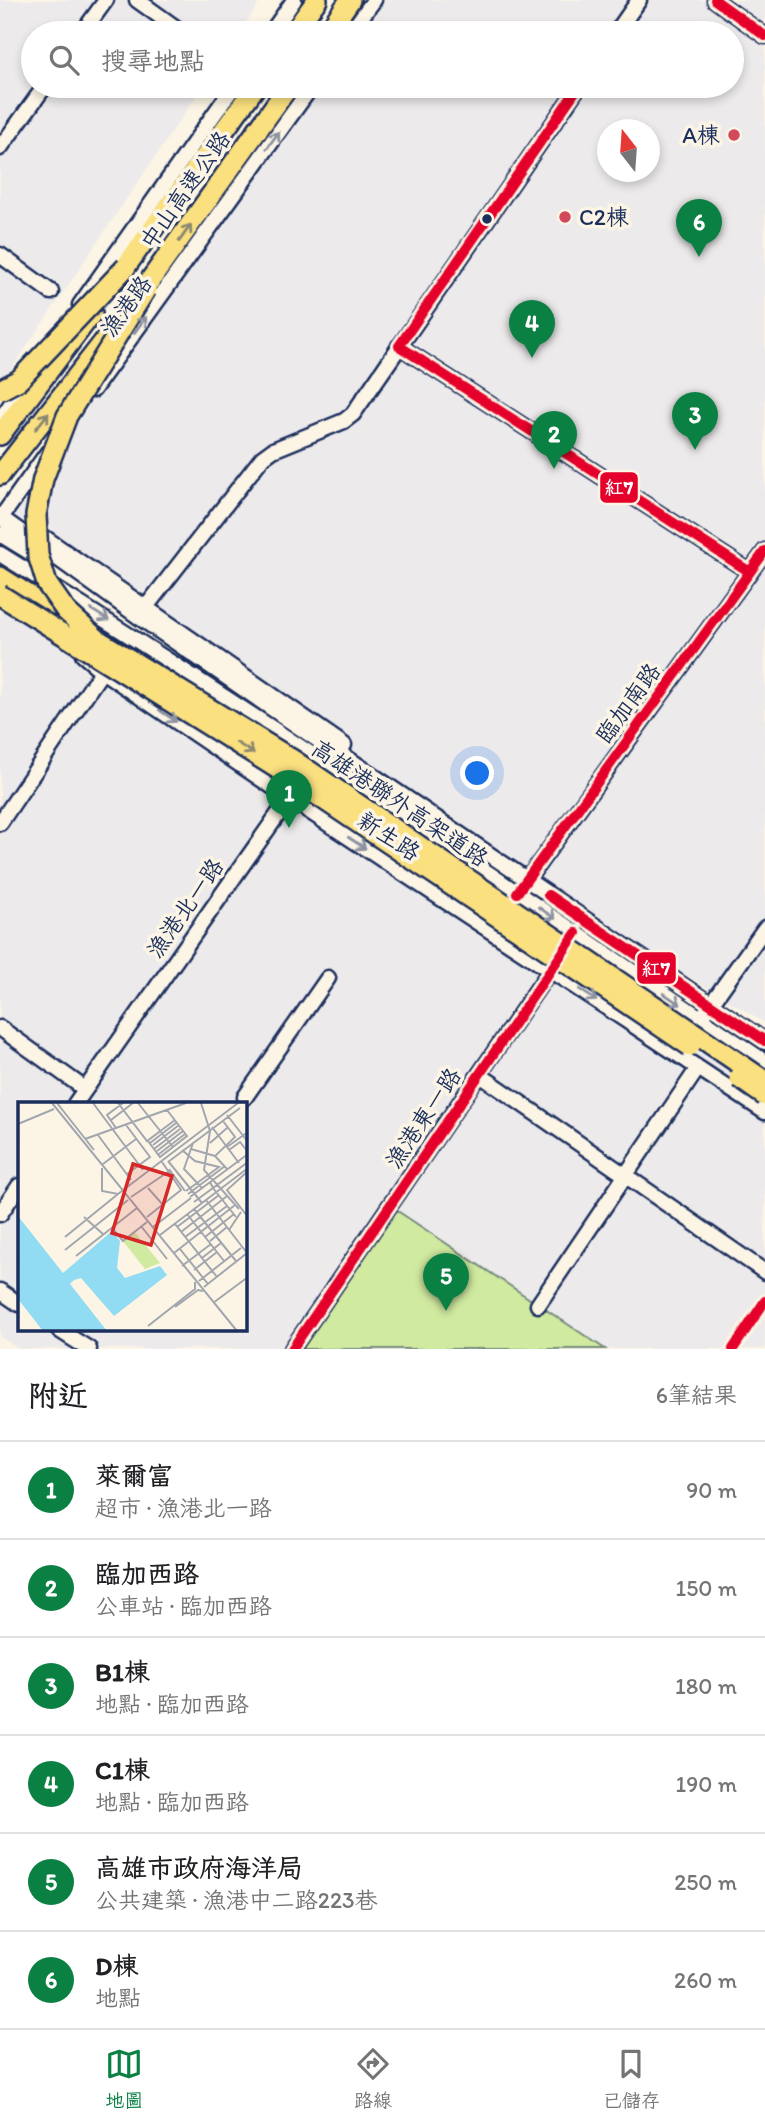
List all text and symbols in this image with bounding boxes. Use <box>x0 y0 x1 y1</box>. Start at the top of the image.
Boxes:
search box <box>21 21 744 98</box>
icon: search <box>45 41 83 79</box>
text: 搜尋地點 <box>101 45 205 77</box>
north arrow <box>597 119 660 182</box>
place label: A棟 <box>682 121 720 149</box>
street label: 中山高速公路 <box>134 125 236 255</box>
marker: A棟 <box>726 127 742 143</box>
one-way arrow <box>266 131 280 150</box>
pin: 6 <box>676 199 722 257</box>
place label: C2棟 <box>579 203 629 231</box>
marker: C2棟 <box>557 209 573 225</box>
unlabelled marker <box>480 212 494 226</box>
one-way arrow <box>178 224 192 243</box>
street label: 漁港路 <box>94 270 158 342</box>
pin: 4 <box>509 300 555 358</box>
one-way arrow <box>132 315 147 334</box>
pin: 3 <box>672 392 718 450</box>
pin: 2 <box>531 411 577 469</box>
one-way arrow <box>34 413 50 431</box>
line badge: 紅7 <box>599 471 639 504</box>
text: 紅7 <box>605 476 634 499</box>
one-way arrow <box>89 609 109 623</box>
street label: 臨加南路 <box>590 658 666 748</box>
one-way arrow <box>158 709 177 723</box>
street label: 高雄港聯外高架道路 <box>306 734 494 872</box>
one-way arrow <box>234 742 254 756</box>
your location <box>460 756 494 790</box>
pin: 1 <box>266 770 312 828</box>
street label: 新生路 <box>352 805 426 867</box>
one-way arrow <box>347 835 366 850</box>
street label: 漁港北一路 <box>141 853 229 963</box>
one-way arrow <box>536 906 556 920</box>
line badge: 紅7 <box>636 951 677 985</box>
text: 紅7 <box>642 957 671 980</box>
one-way arrow <box>578 987 597 1002</box>
one-way arrow <box>662 992 682 1006</box>
street label: 漁港東一路 <box>379 1063 467 1173</box>
inset map <box>18 1102 247 1332</box>
pin: 5 <box>423 1253 469 1311</box>
text: 附近 <box>28 1377 88 1414</box>
text: 6筆結果 <box>656 1381 737 1409</box>
text: 萊爾富 <box>95 1460 173 1492</box>
text: 1 <box>46 1476 56 1504</box>
text: 90 m <box>686 1476 737 1504</box>
text: 超市 · 漁港北一路 <box>95 1494 272 1522</box>
text: 臨加西路 <box>95 1558 199 1590</box>
text: 2 <box>45 1574 57 1602</box>
text: 150 m <box>676 1574 737 1602</box>
text: 公車站 · 臨加西路 <box>95 1592 272 1620</box>
text: B1棟 <box>95 1656 150 1688</box>
text: 3 <box>45 1672 57 1700</box>
text: 180 m <box>675 1672 737 1700</box>
text: 地點 · 臨加西路 <box>95 1690 249 1718</box>
text: C1棟 <box>95 1754 150 1786</box>
text: 4 <box>44 1770 58 1798</box>
text: 190 m <box>676 1770 737 1798</box>
text: 地點 · 臨加西路 <box>95 1788 249 1816</box>
text: 高雄市政府海洋局 <box>95 1852 303 1884</box>
text: 5 <box>45 1868 57 1896</box>
text: 250 m <box>674 1868 737 1896</box>
text: 公共建築 · 漁港中二路223巷 <box>95 1886 378 1914</box>
text: D棟 <box>95 1950 138 1982</box>
text: 6 <box>45 1966 57 1994</box>
text: 260 m <box>674 1966 737 1994</box>
text: 地點 <box>95 1984 141 2012</box>
tab: 地圖 <box>105 2045 143 2112</box>
tab: 路線 <box>354 2045 392 2112</box>
tab: 已儲存 <box>603 2045 660 2112</box>

